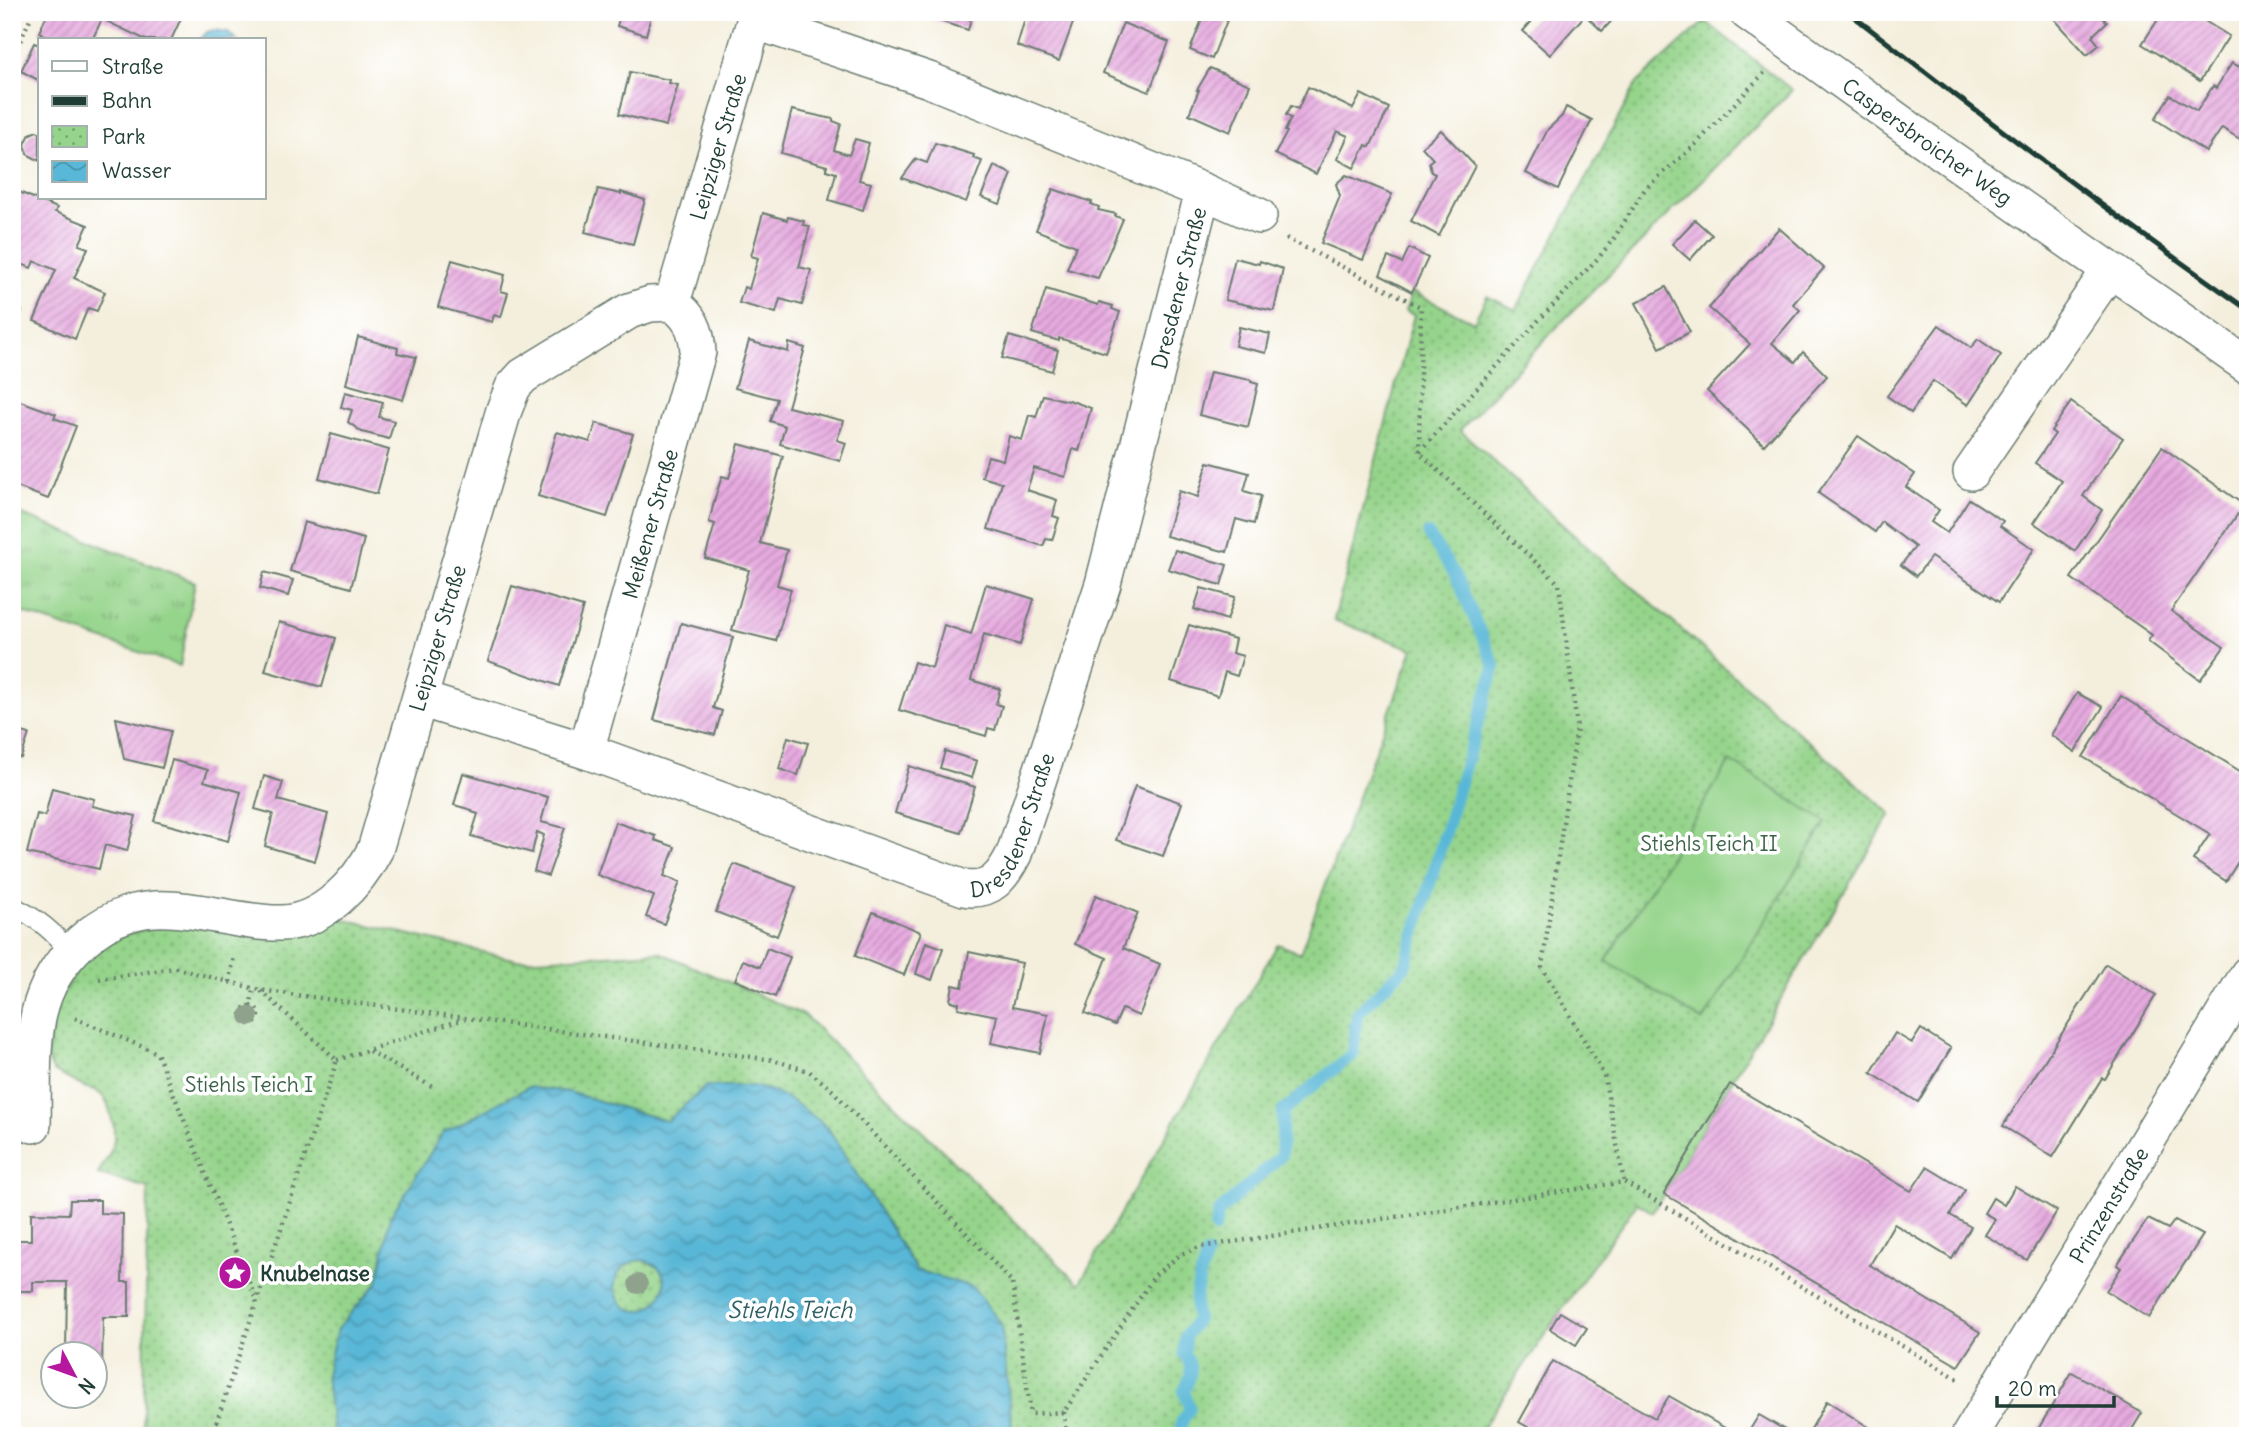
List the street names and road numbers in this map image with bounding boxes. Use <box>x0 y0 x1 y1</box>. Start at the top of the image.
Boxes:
street label: Leipziger Straße <box>683 70 752 223</box>
street label: Caspersbroicher Weg <box>1837 72 2018 211</box>
street label: Dresdener Straße <box>1145 204 1212 372</box>
street label: Meißener Straße <box>616 446 684 602</box>
street label: Leipziger Straße <box>403 561 471 714</box>
street label: Dresdener Straße <box>969 749 1060 903</box>
street label: Prinzenstraße <box>2063 1142 2154 1268</box>

